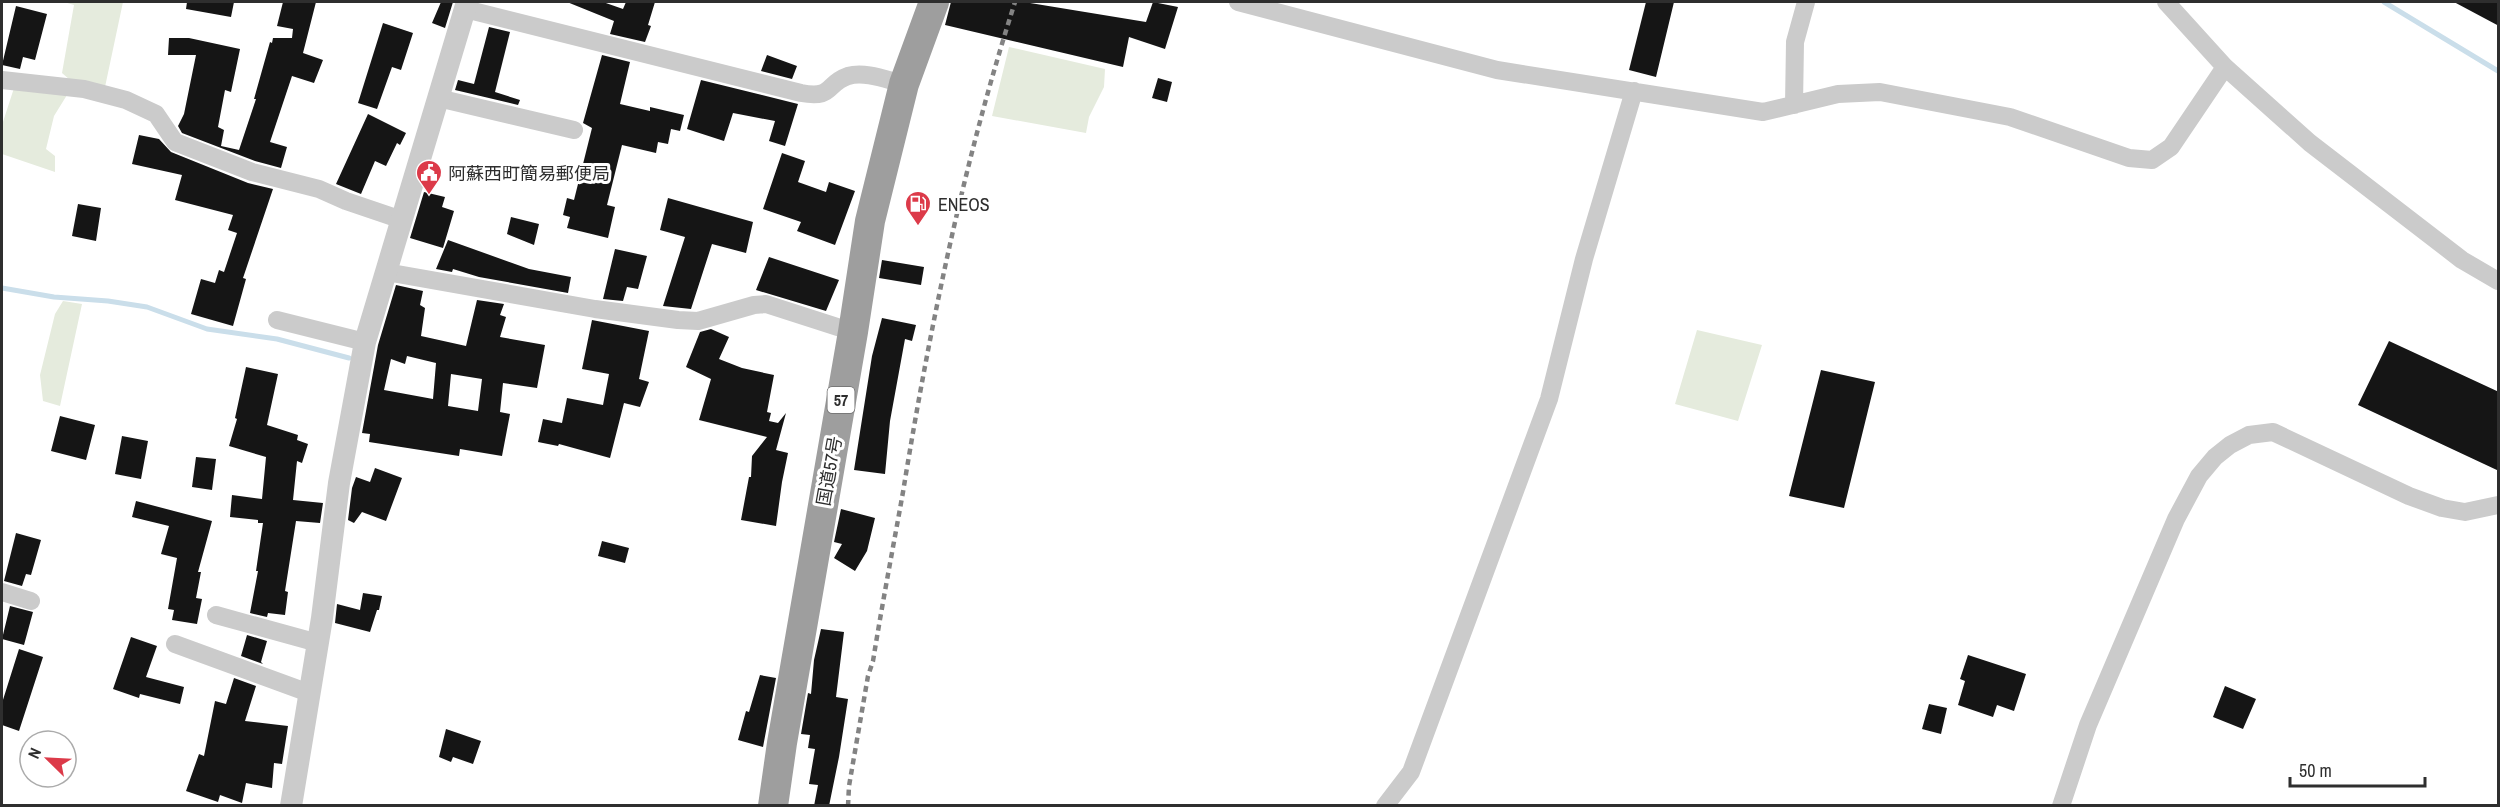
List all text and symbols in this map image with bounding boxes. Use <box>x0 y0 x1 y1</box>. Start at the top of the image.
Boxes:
public building icon: 阿蘇西町簡易郵便局 <box>414 158 444 196</box>
place label: 阿蘇西町簡易郵便局 <box>448 161 610 186</box>
fuel station icon: ENEOS <box>903 189 933 227</box>
place label: ENEOS <box>938 192 990 217</box>
road number: 57 <box>828 387 854 413</box>
street label: 国道57号 <box>811 434 847 508</box>
north arrow <box>18 729 78 789</box>
text: N <box>22 744 46 762</box>
scale bar <box>2290 750 2425 788</box>
text: 50 m <box>2299 758 2332 783</box>

